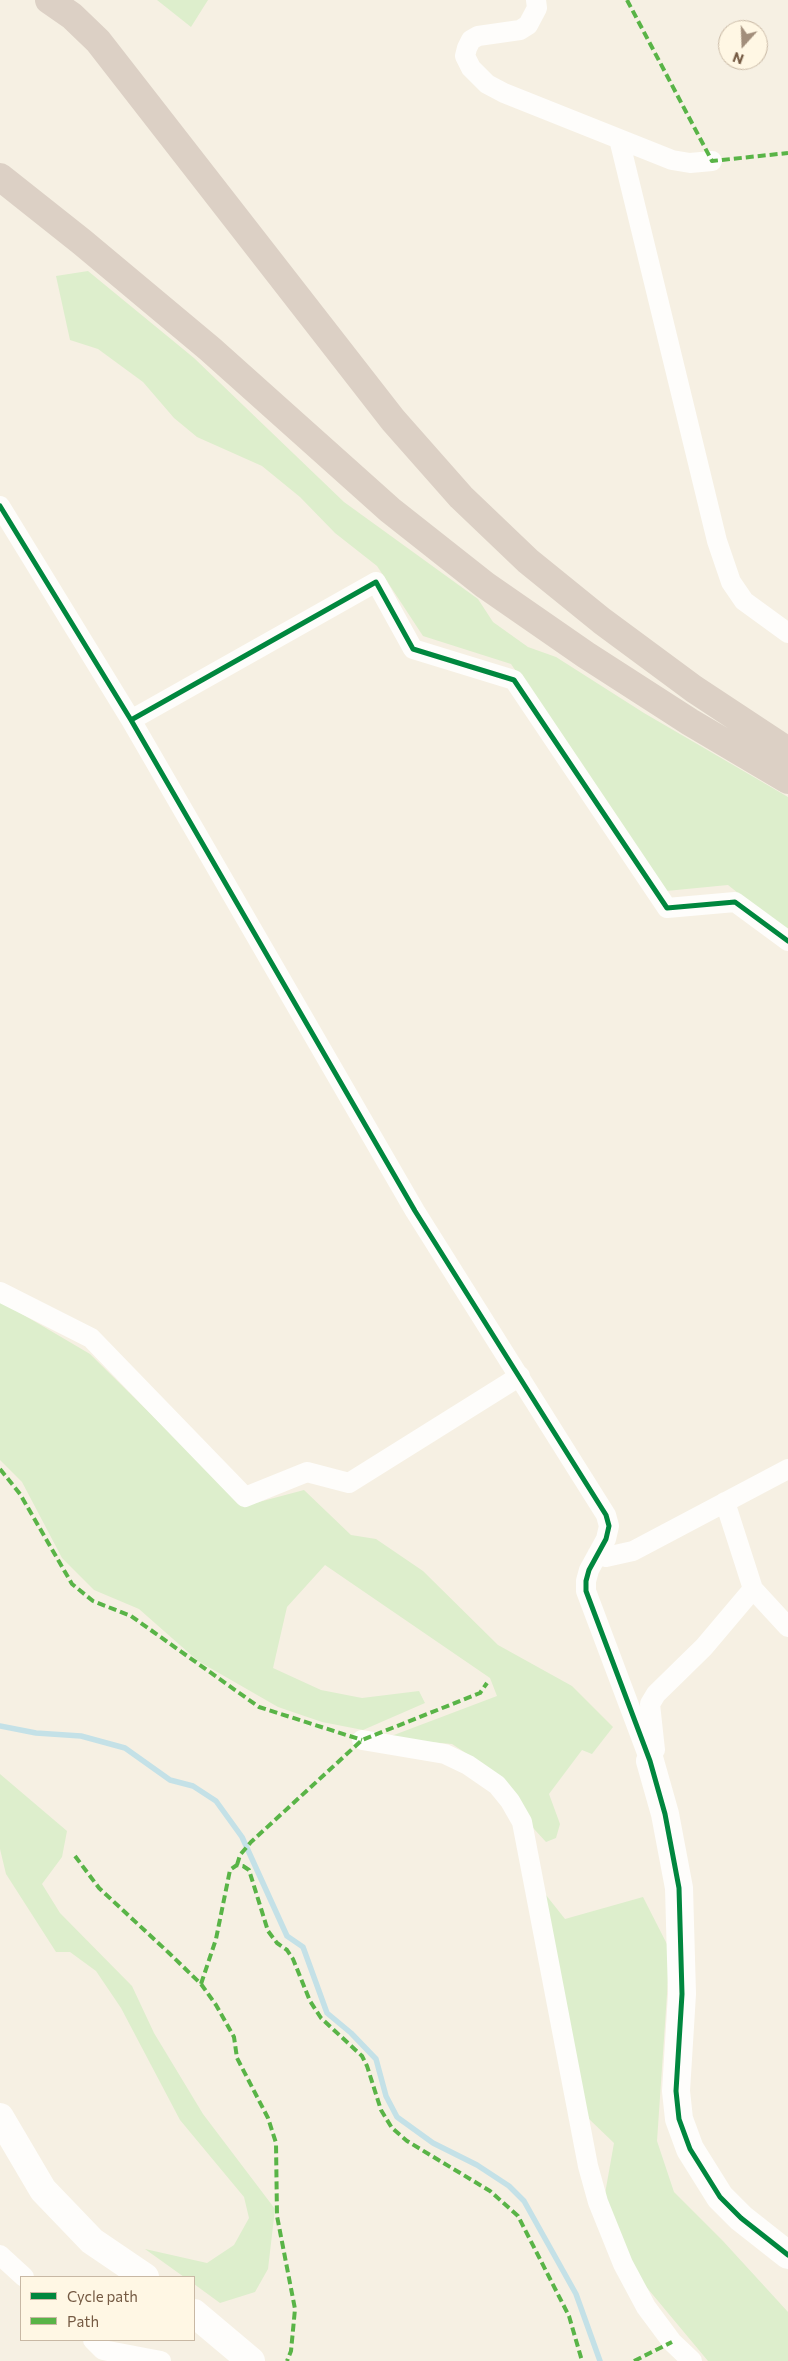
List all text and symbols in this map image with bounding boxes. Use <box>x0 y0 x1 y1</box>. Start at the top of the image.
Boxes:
north arrow <box>718 20 768 70</box>
text: N <box>730 49 746 68</box>
legend <box>20 2276 195 2341</box>
text: Cycle path <box>67 2287 138 2305</box>
text: Path <box>67 2312 99 2330</box>

